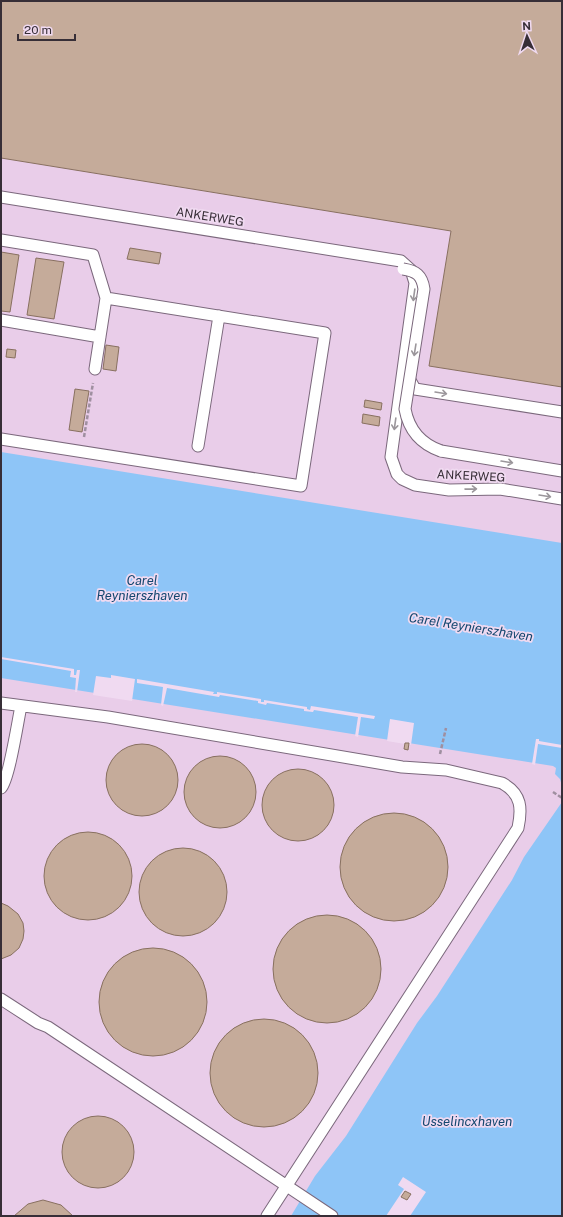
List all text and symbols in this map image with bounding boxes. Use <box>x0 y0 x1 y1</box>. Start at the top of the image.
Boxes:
scale bar <box>18 16 75 42</box>
north arrow <box>507 16 547 56</box>
text: N <box>522 20 531 32</box>
text: 20 m <box>24 23 52 37</box>
street label: ANKERWEG <box>175 205 245 229</box>
one-way arrow <box>410 288 418 301</box>
one-way arrow <box>411 343 419 356</box>
one-way arrow <box>434 389 447 397</box>
one-way arrow <box>391 417 399 430</box>
one-way arrow <box>500 458 513 466</box>
street label: ANKERWEG <box>436 467 506 485</box>
one-way arrow <box>464 486 477 493</box>
one-way arrow <box>538 492 551 500</box>
water label: Carel Reynierszhaven <box>96 573 188 603</box>
water label: Carel Reynierszhaven <box>408 610 534 644</box>
water label: Usselincxhaven <box>422 1114 512 1129</box>

